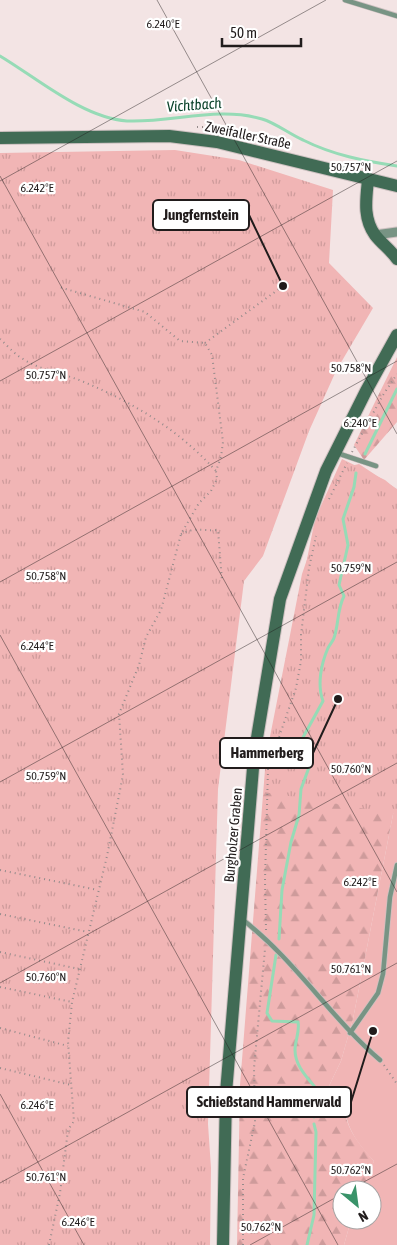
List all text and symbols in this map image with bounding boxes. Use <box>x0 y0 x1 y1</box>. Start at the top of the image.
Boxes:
scale bar <box>222 15 301 47</box>
text: 6.240°E <box>146 17 180 31</box>
text: 50 m <box>230 24 257 41</box>
water label: Vichtbach <box>166 94 222 115</box>
street label: Zweifaller Straße <box>204 118 292 152</box>
text: 50.757°N <box>331 160 371 174</box>
text: 6.242°E <box>20 181 54 195</box>
callout: Jungfernstein <box>153 200 249 230</box>
text: Jungfernstein <box>162 206 239 223</box>
text: 50.758°N <box>331 361 371 375</box>
text: 50.757°N <box>26 368 66 382</box>
text: 6.240°E <box>343 416 377 430</box>
text: 50.759°N <box>331 561 371 575</box>
text: 50.758°N <box>26 569 66 583</box>
text: 6.244°E <box>20 639 54 653</box>
callout: Hammerberg <box>220 738 313 768</box>
text: Hammerberg <box>231 744 304 761</box>
text: 50.760°N <box>331 762 371 776</box>
text: 50.759°N <box>26 769 66 783</box>
street label: Burgholzer Graben <box>221 787 245 883</box>
text: 6.242°E <box>343 875 377 889</box>
text: 50.761°N <box>331 962 371 976</box>
text: 50.760°N <box>26 970 66 984</box>
callout: Schießstand Hammerwald <box>187 1087 351 1117</box>
text: Schießstand Hammerwald <box>197 1093 341 1110</box>
text: 6.246°E <box>20 1098 54 1112</box>
text: 50.762°N <box>331 1163 371 1177</box>
text: 50.761°N <box>26 1170 66 1184</box>
north arrow <box>332 1180 382 1230</box>
text: N <box>356 1207 371 1225</box>
text: 6.246°E <box>61 1215 95 1229</box>
text: 50.762°N <box>241 1220 281 1234</box>

